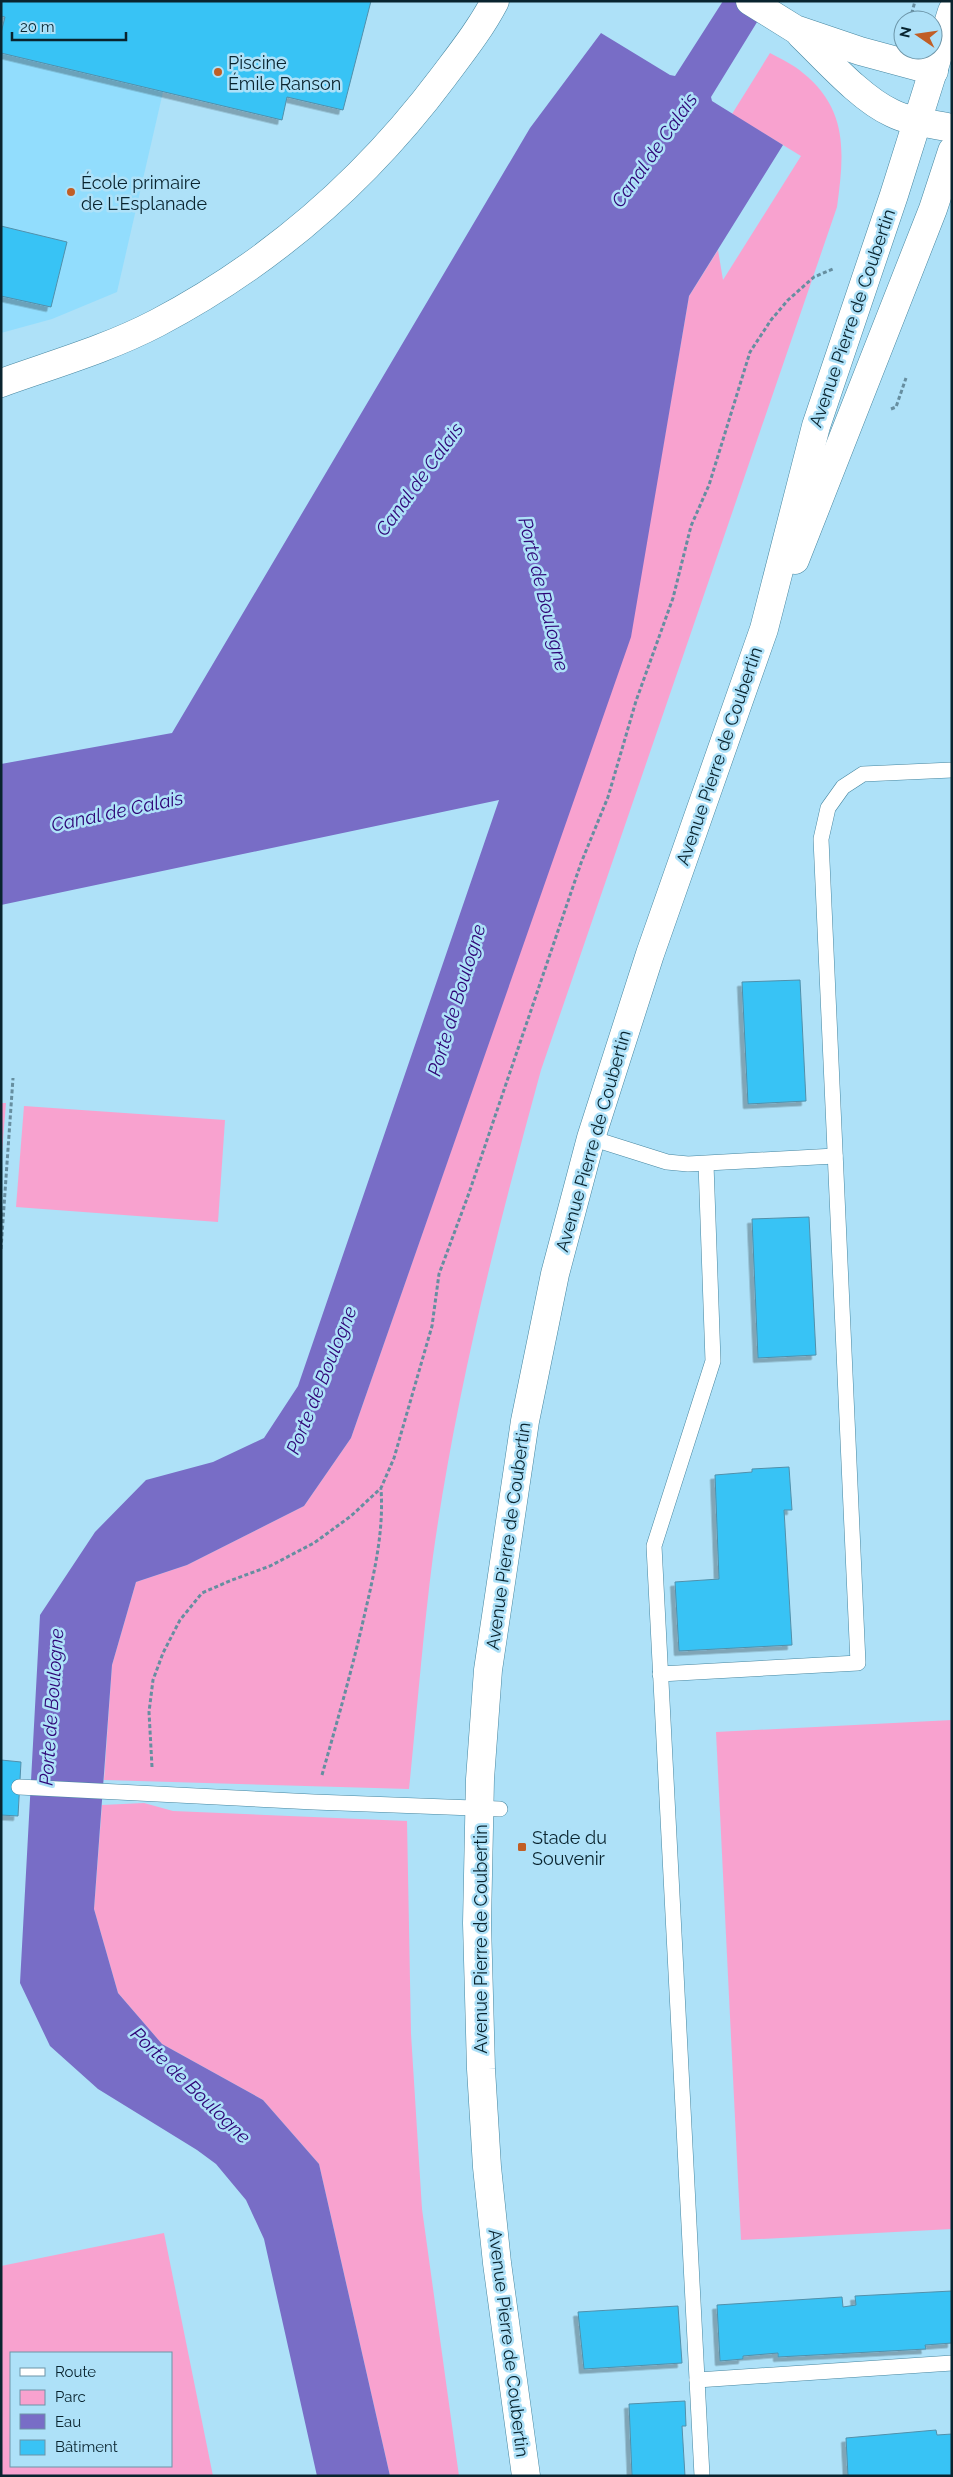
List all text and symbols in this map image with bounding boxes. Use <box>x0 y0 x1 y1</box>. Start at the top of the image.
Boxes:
scale bar <box>12 10 126 42</box>
north arrow <box>893 10 943 60</box>
text: 20 m <box>20 18 55 36</box>
text: N <box>896 25 914 39</box>
place label: Piscine Émile Ranson <box>228 52 341 94</box>
marker: Piscine Émile Ranson <box>212 66 224 78</box>
water label: Canal de Calais <box>606 89 702 211</box>
place label: École primaire de L'Esplanade <box>81 171 208 214</box>
marker: École primaire de L'Esplanade <box>65 186 77 198</box>
street label: Avenue Pierre de Coubertin <box>805 206 899 430</box>
water label: Canal de Calais <box>371 418 467 540</box>
water label: Porte de Boulogne <box>514 515 574 673</box>
street label: Avenue Pierre de Coubertin <box>672 644 766 868</box>
water label: Canal de Calais <box>49 786 185 836</box>
water label: Porte de Boulogne <box>422 921 490 1079</box>
street label: Avenue Pierre de Coubertin <box>551 1028 635 1254</box>
water label: Porte de Boulogne <box>281 1303 361 1457</box>
street label: Avenue Pierre de Coubertin <box>482 1421 534 1651</box>
water label: Porte de Boulogne <box>35 1628 67 1786</box>
street label: Avenue Pierre de Coubertin <box>470 1824 491 2054</box>
place label: Stade du Souvenir <box>532 1827 607 1869</box>
marker: Stade du Souvenir <box>516 1841 528 1853</box>
water label: Porte de Boulogne <box>127 2022 255 2148</box>
street label: Avenue Pierre de Coubertin <box>485 2228 533 2458</box>
legend <box>10 2352 172 2467</box>
text: Route <box>55 2363 96 2381</box>
text: Parc <box>55 2388 86 2406</box>
text: Eau <box>55 2413 81 2431</box>
text: Bâtiment <box>55 2438 118 2456</box>

